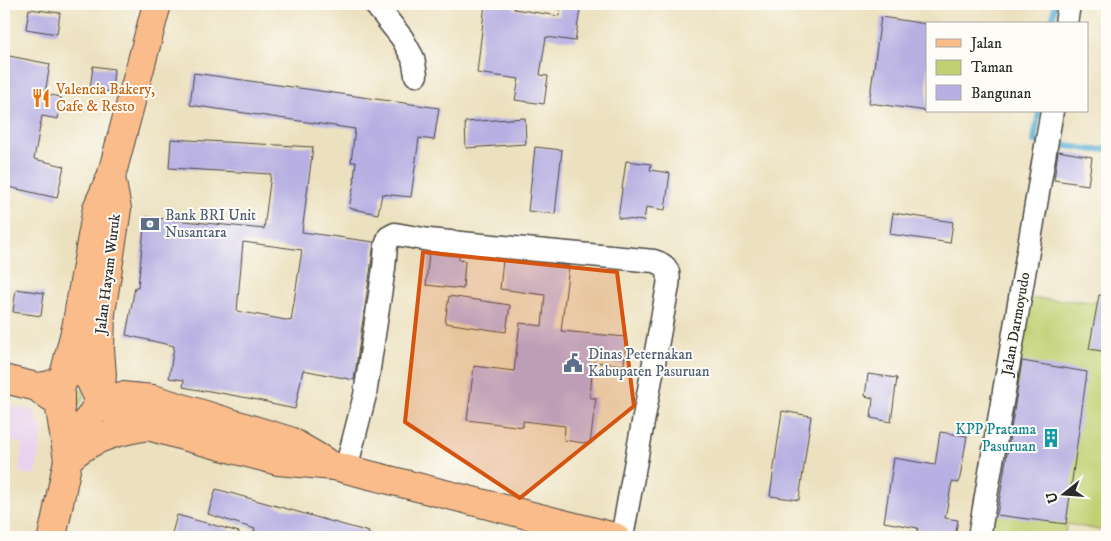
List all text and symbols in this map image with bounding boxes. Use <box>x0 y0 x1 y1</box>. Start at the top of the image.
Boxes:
legend <box>926 22 1088 112</box>
text: Jalan <box>969 34 1002 53</box>
text: Taman <box>971 58 1013 77</box>
place label: Valencia Bakery, Cafe & Resto <box>55 80 155 116</box>
text: Bangunan <box>971 84 1031 103</box>
restaurant icon: Valencia Bakery, Cafe & Resto <box>30 87 52 109</box>
place label: Bank BRI Unit Nusantara <box>165 206 256 242</box>
street label: Jalan Hayam Wuruk <box>91 212 125 337</box>
bank icon: Bank BRI Unit Nusantara <box>139 213 161 235</box>
street label: Jalan Darmoyudo <box>997 271 1034 379</box>
place label: Dinas Peternakan Kabupaten Pasuruan <box>588 345 710 381</box>
public building icon: Dinas Peternakan Kabupaten Pasuruan <box>562 352 584 374</box>
place label: KPP Pratama Pasuruan <box>955 420 1037 456</box>
building icon: KPP Pratama Pasuruan <box>1040 427 1062 449</box>
north arrow <box>1038 468 1088 518</box>
text: U <box>1042 490 1063 505</box>

